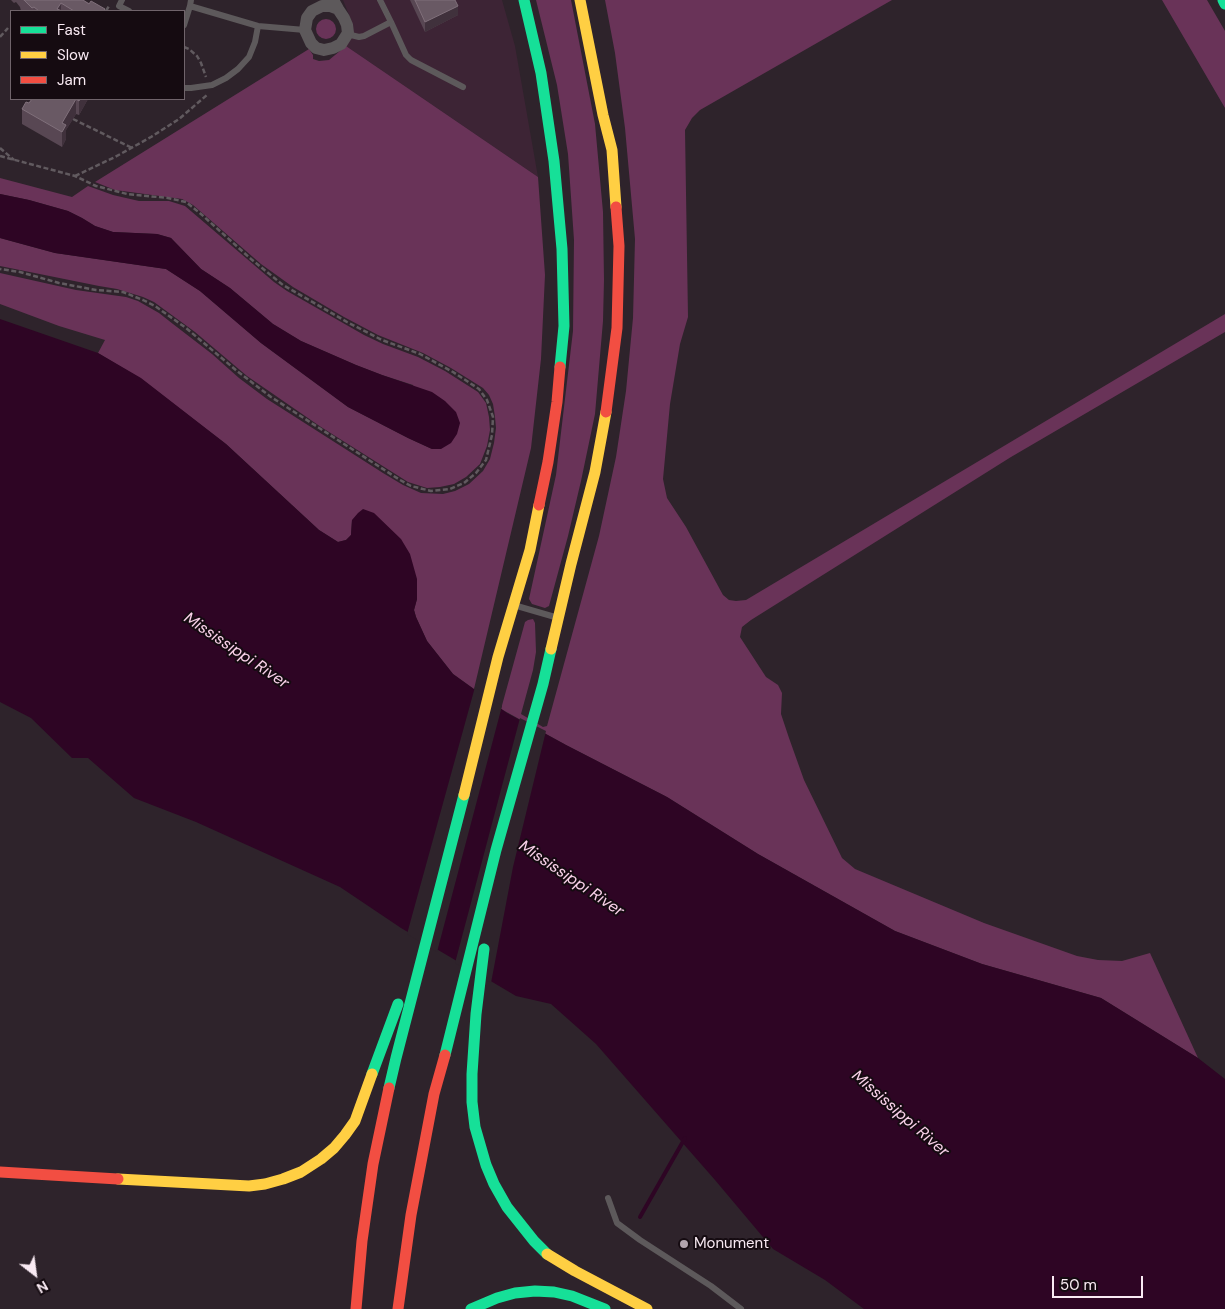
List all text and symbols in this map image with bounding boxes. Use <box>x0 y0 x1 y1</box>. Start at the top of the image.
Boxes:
legend <box>10 10 185 100</box>
text: Fast <box>57 20 86 40</box>
text: Slow <box>57 45 89 65</box>
text: Jam <box>57 70 86 90</box>
water label: Mississippi River <box>180 609 292 693</box>
water label: Mississippi River <box>515 837 627 921</box>
water label: Mississippi River <box>847 1067 953 1161</box>
place label: Monument <box>694 1235 769 1253</box>
marker: Monument <box>678 1238 690 1250</box>
north arrow <box>10 1249 60 1299</box>
scale bar <box>1055 1266 1146 1298</box>
text: 50 m <box>1060 1275 1097 1295</box>
text: N <box>34 1277 51 1297</box>

